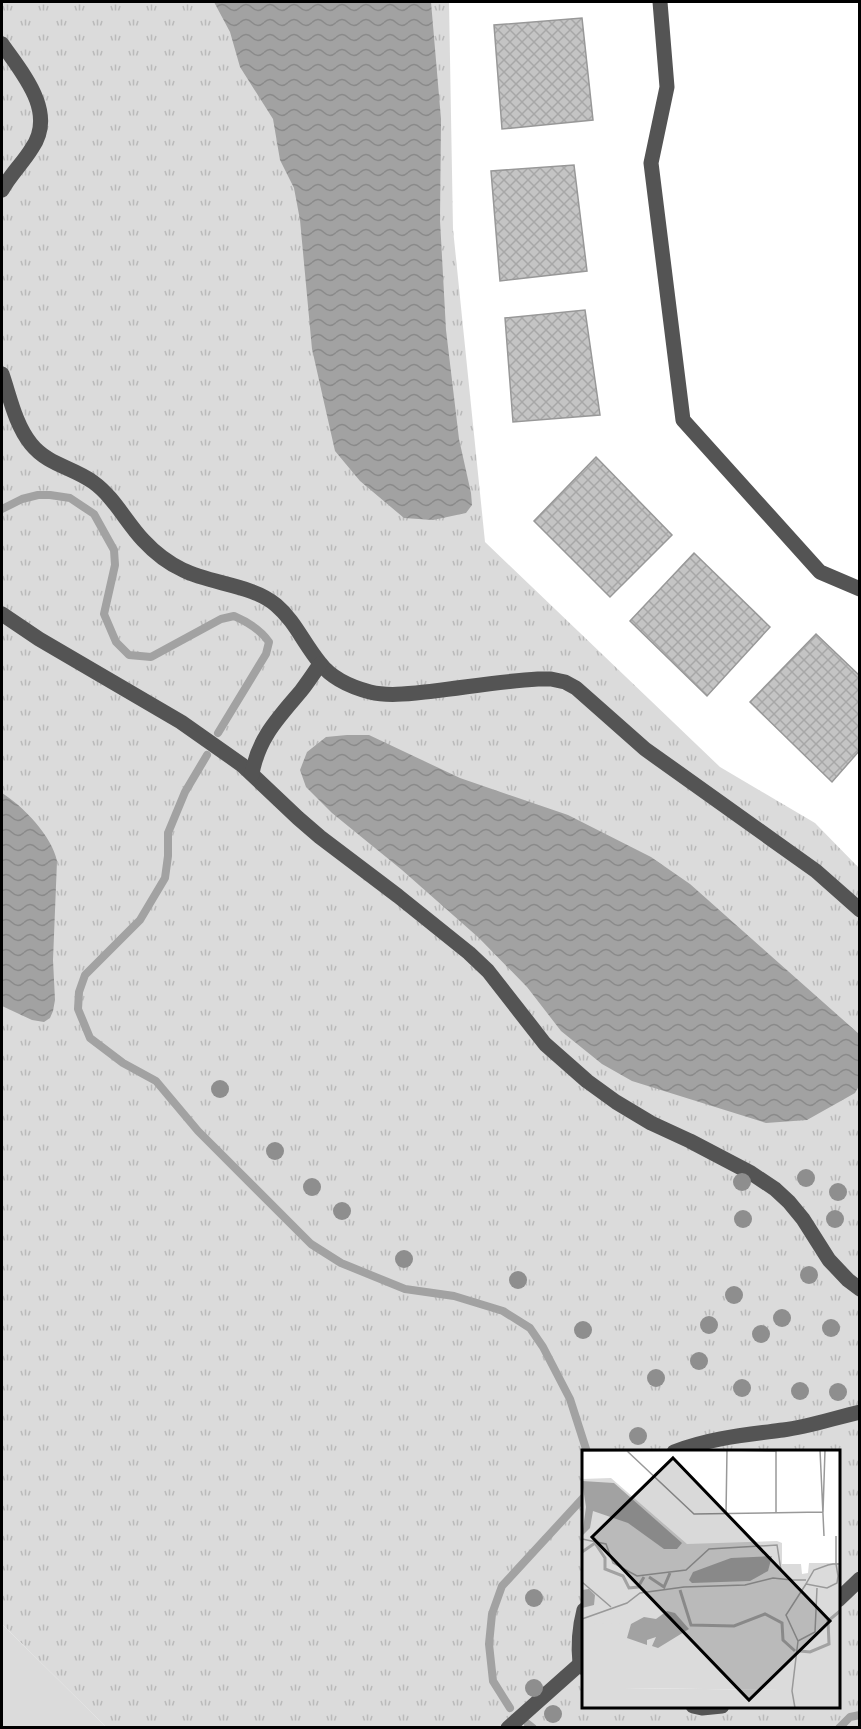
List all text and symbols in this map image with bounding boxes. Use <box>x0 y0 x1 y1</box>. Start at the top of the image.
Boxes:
inset map <box>582 1450 840 1708</box>

